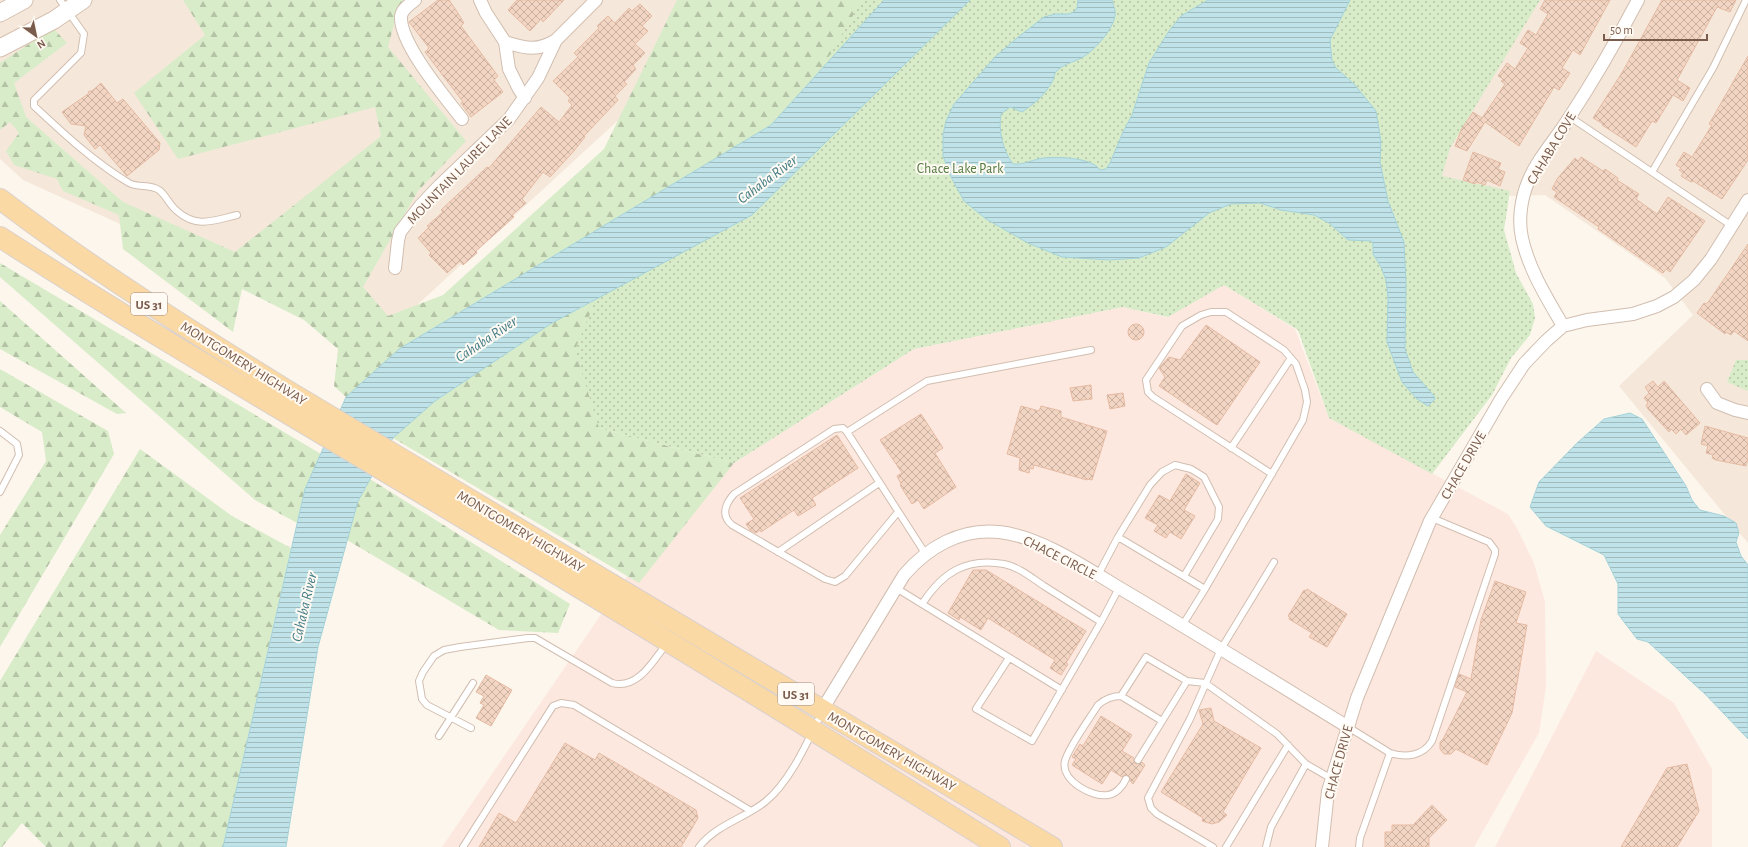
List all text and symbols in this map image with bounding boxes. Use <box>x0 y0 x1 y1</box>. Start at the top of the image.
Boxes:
north arrow <box>16 16 56 56</box>
scale bar <box>1604 16 1707 42</box>
text: 50 m <box>1610 24 1633 36</box>
text: N <box>35 37 47 51</box>
street label: CAHABA COVE <box>1525 110 1579 187</box>
street label: MOUNTAIN LAUREL LANE <box>405 114 515 227</box>
water label: Cahaba River <box>735 152 801 207</box>
park label: Chace Lake Park <box>917 162 1004 176</box>
road number: US 31 <box>131 293 167 315</box>
water label: Cahaba River <box>453 313 521 365</box>
street label: MONTGOMERY HIGHWAY <box>178 319 309 409</box>
street label: CHACE DRIVE <box>1439 429 1489 502</box>
street label: MONTGOMERY HIGHWAY <box>454 488 587 576</box>
street label: CHACE CIRCLE <box>1021 534 1098 582</box>
water label: Cahaba River <box>289 570 320 643</box>
road number: US 31 <box>778 683 814 705</box>
street label: MONTGOMERY HIGHWAY <box>825 709 959 795</box>
street label: CHACE DRIVE <box>1322 723 1356 801</box>

